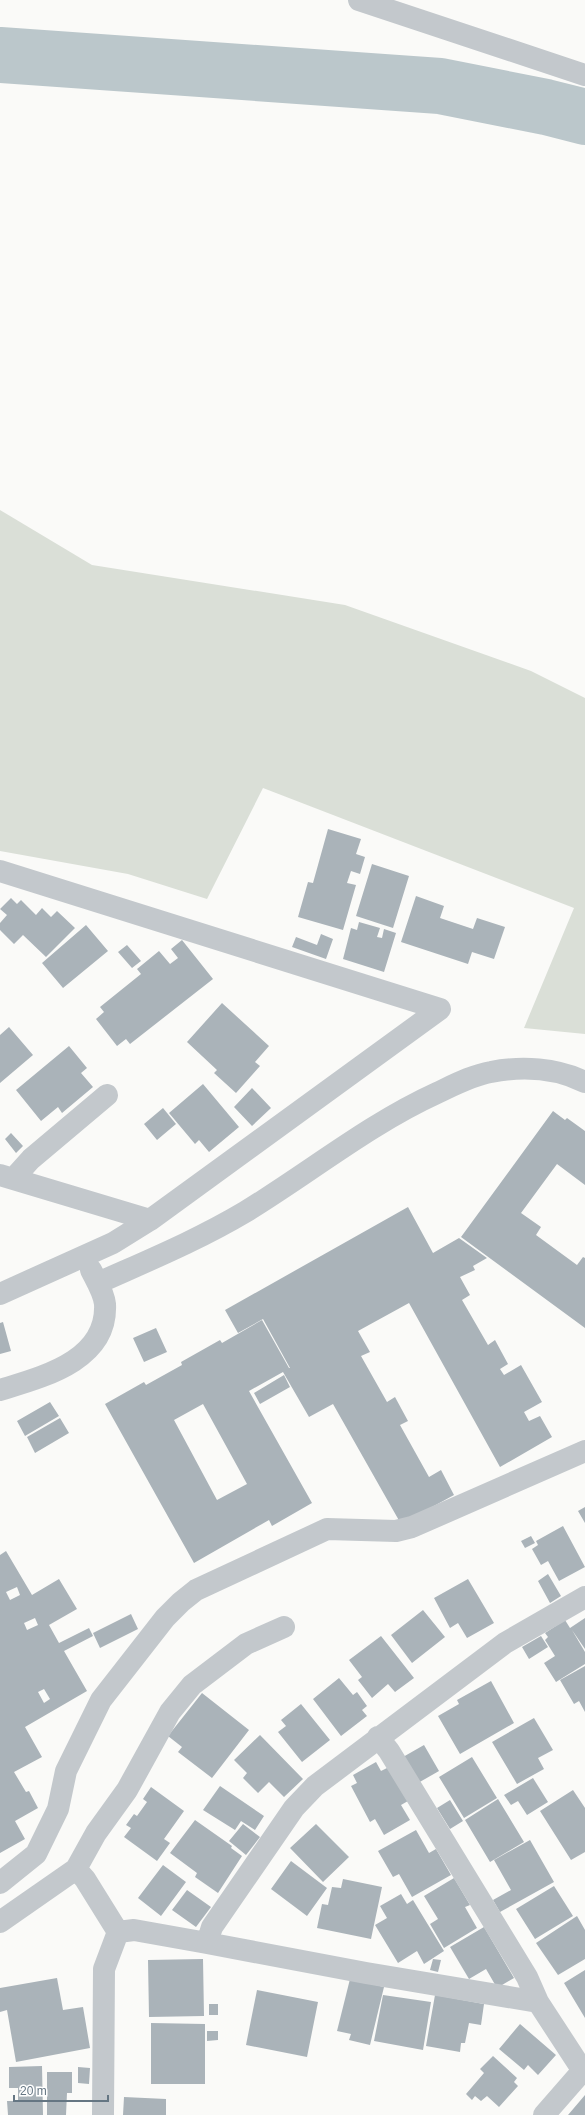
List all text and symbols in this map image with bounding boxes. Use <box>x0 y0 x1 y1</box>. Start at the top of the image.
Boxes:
scale bar <box>14 2077 108 2103</box>
text: 20 m <box>20 2084 47 2098</box>

